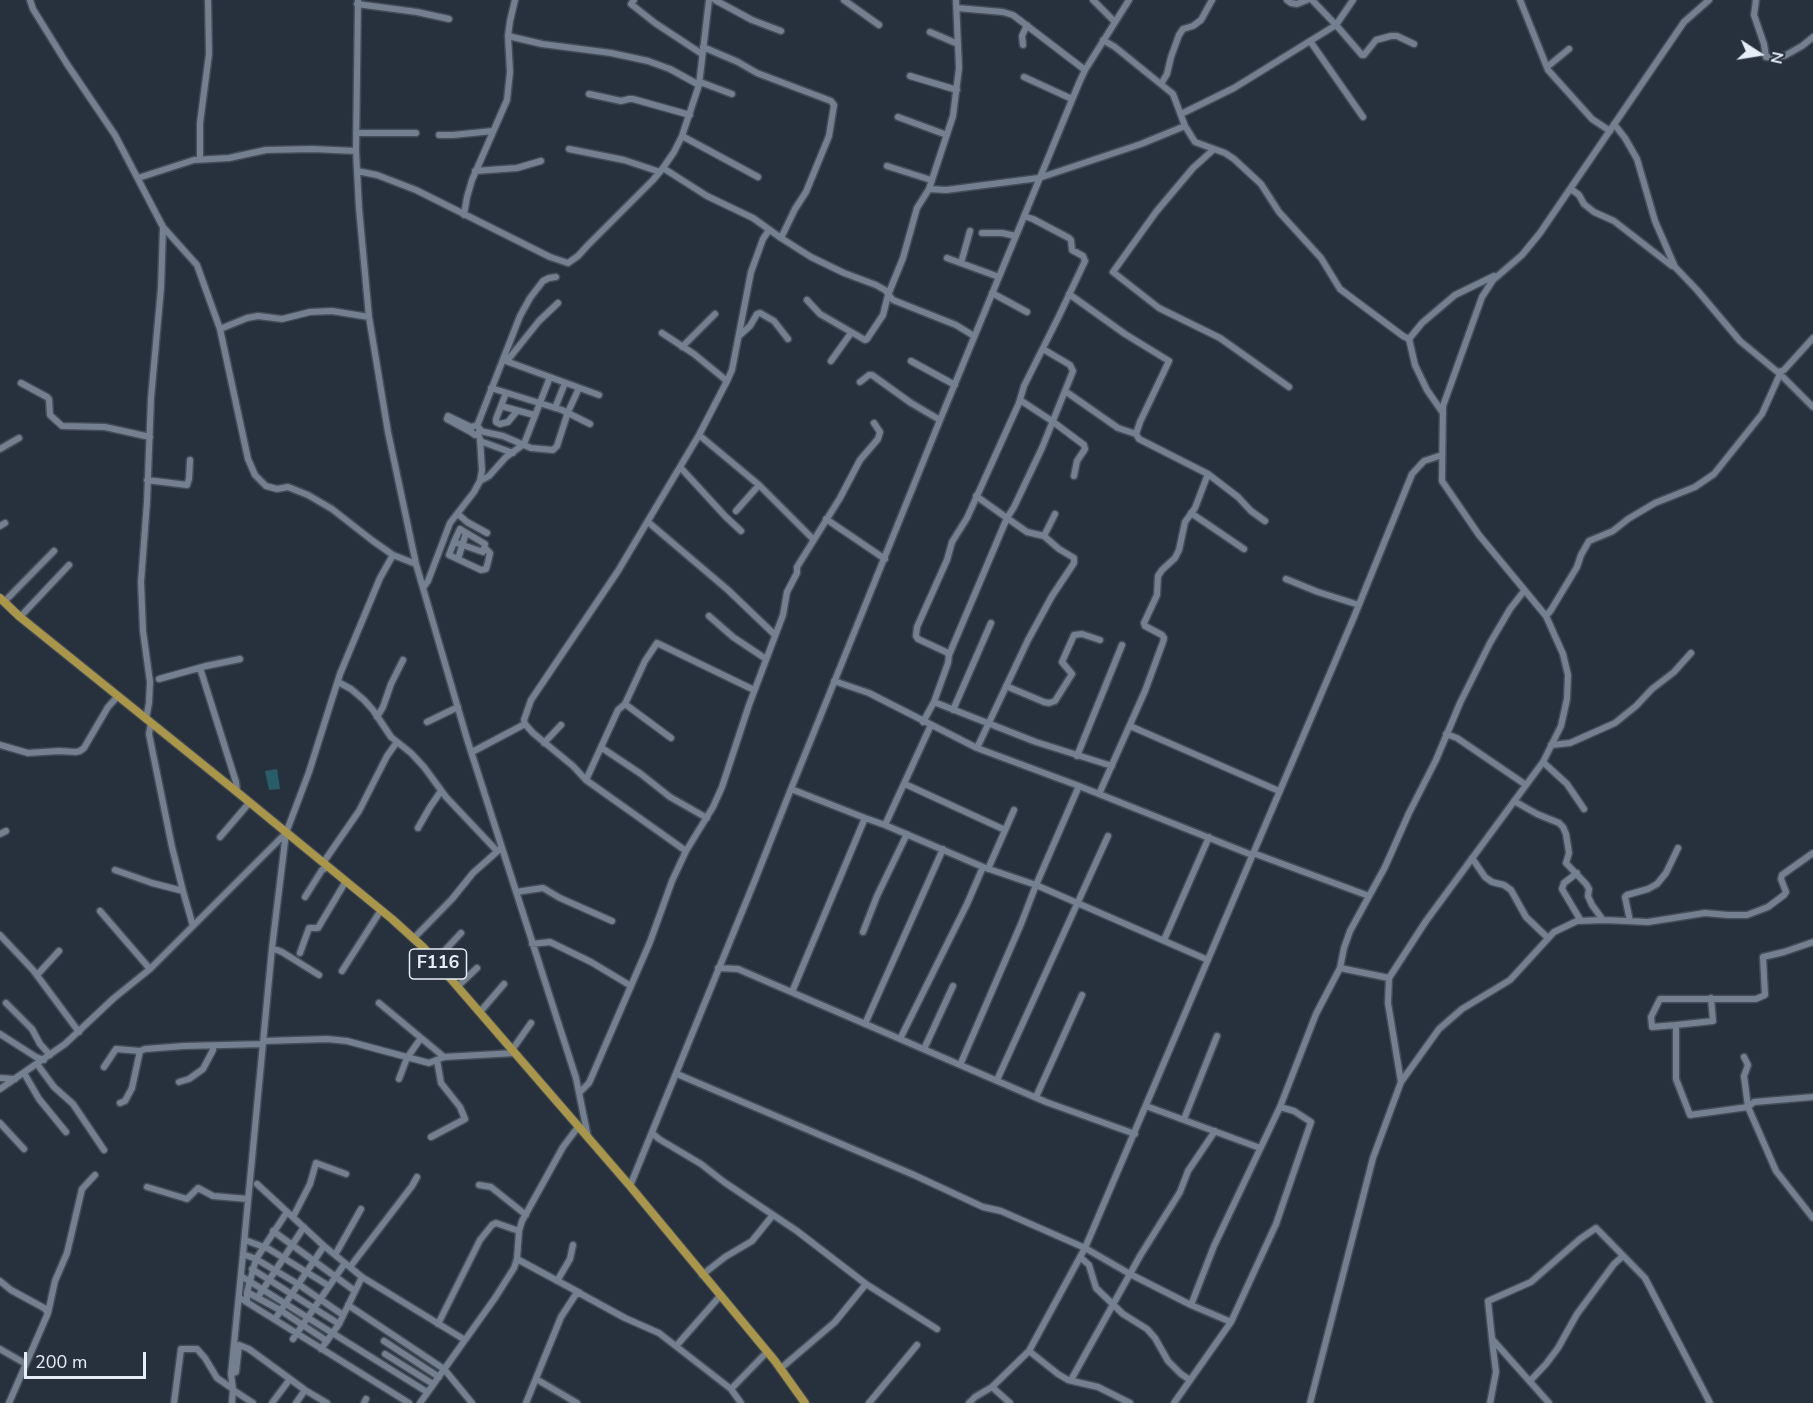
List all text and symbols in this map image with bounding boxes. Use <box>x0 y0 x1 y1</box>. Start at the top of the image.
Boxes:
north arrow <box>1729 24 1789 84</box>
text: N <box>1765 50 1789 66</box>
road number: F116 <box>410 949 466 979</box>
scale bar <box>27 1340 148 1378</box>
text: 200 m <box>35 1350 87 1374</box>

